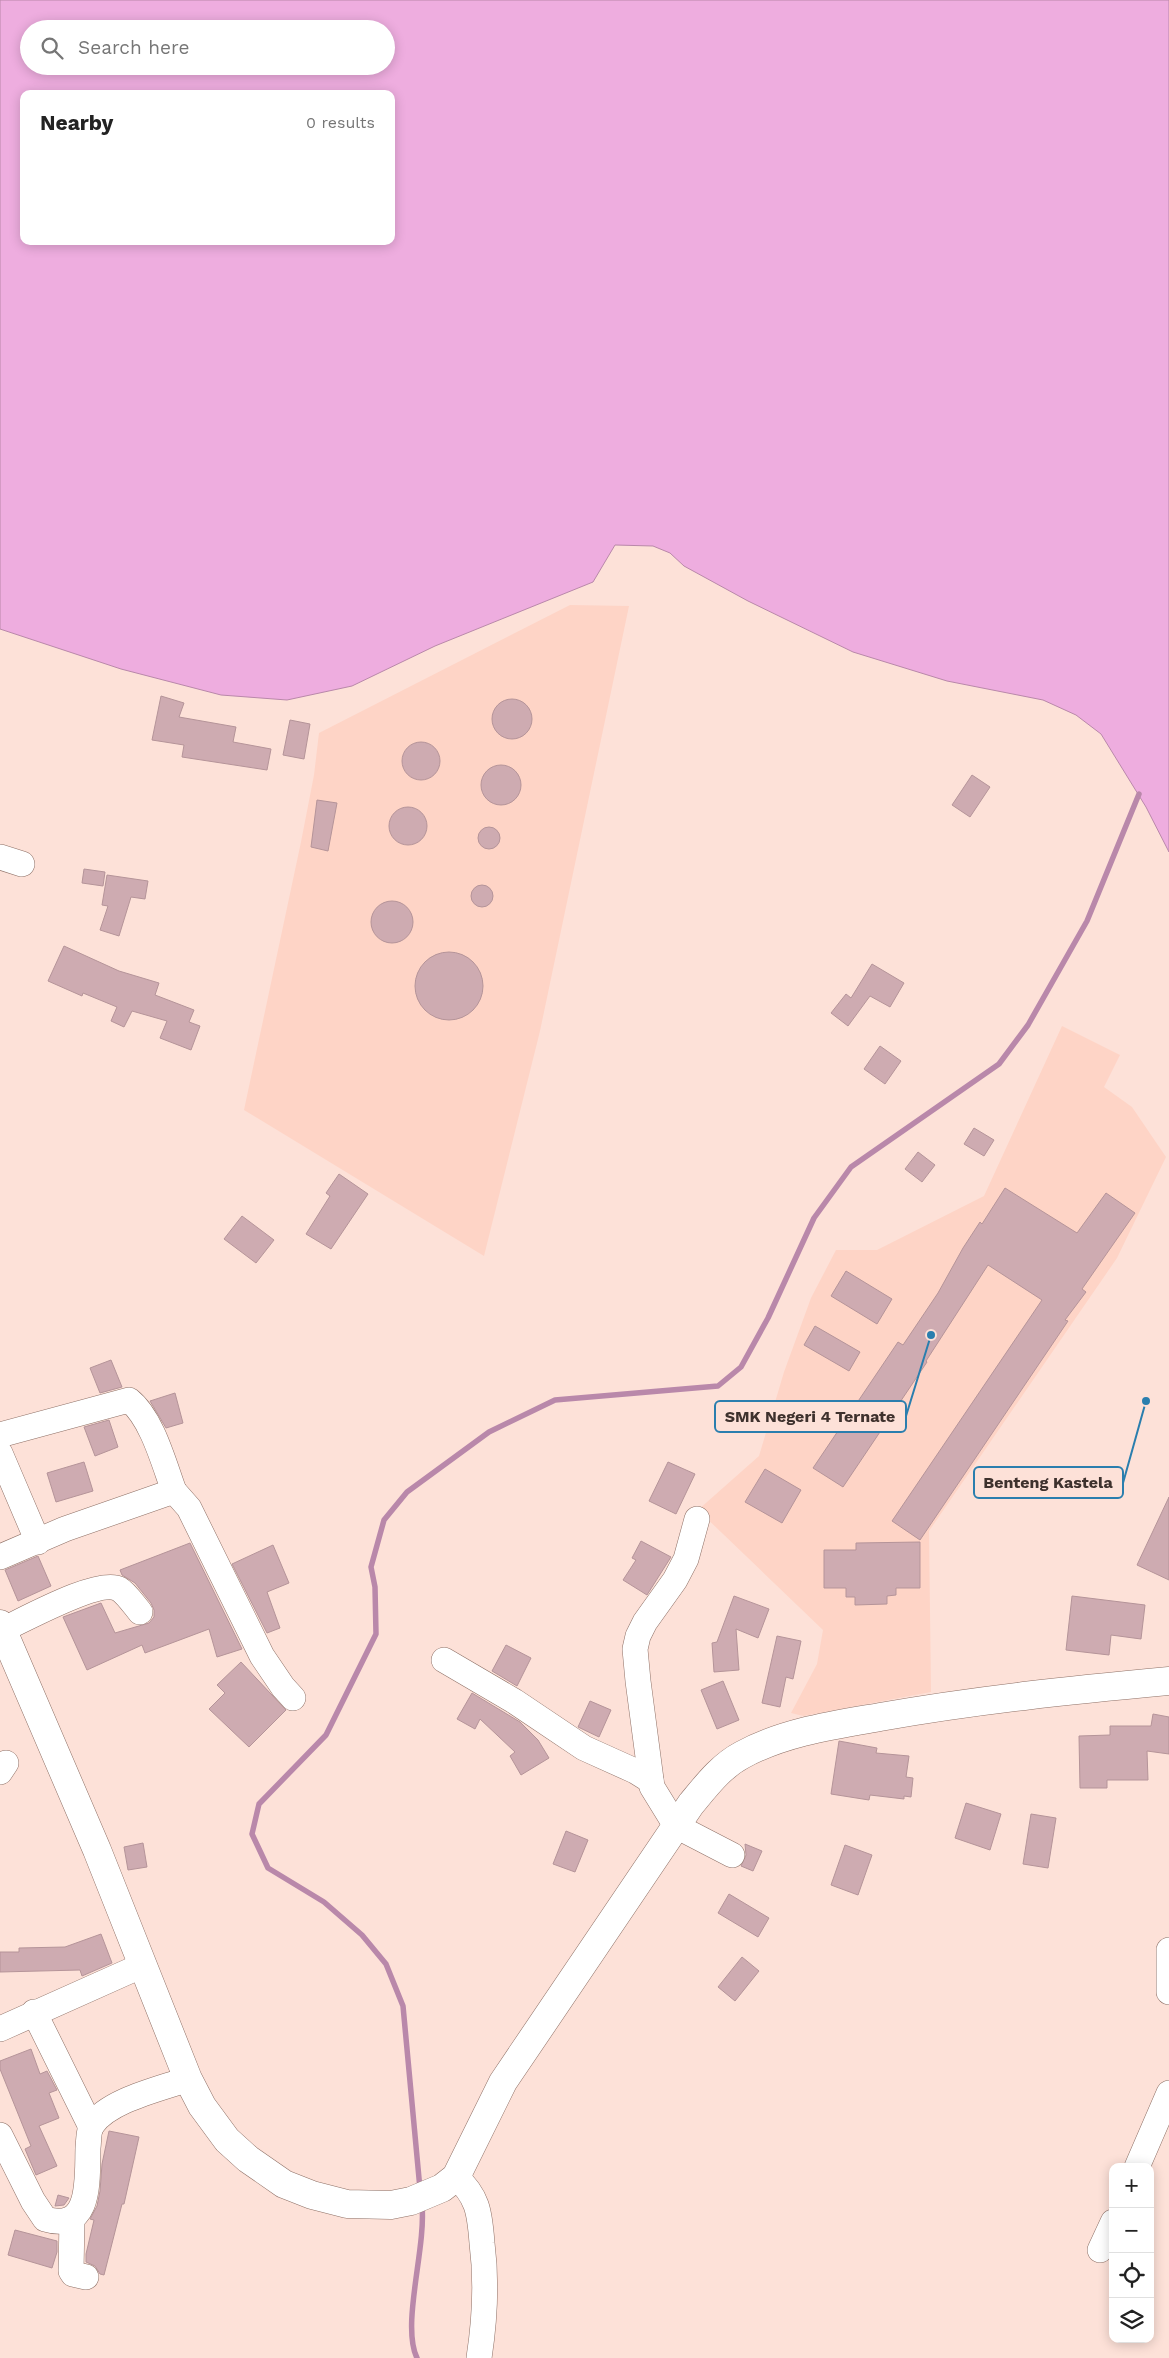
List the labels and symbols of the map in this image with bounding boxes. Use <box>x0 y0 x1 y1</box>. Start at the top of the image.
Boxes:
callout: SMK Negeri 4 Ternate <box>715 1401 906 1432</box>
text: SMK Negeri 4 Ternate <box>725 1407 895 1426</box>
callout: Benteng Kastela <box>974 1467 1123 1498</box>
text: Benteng Kastela <box>983 1473 1113 1492</box>

